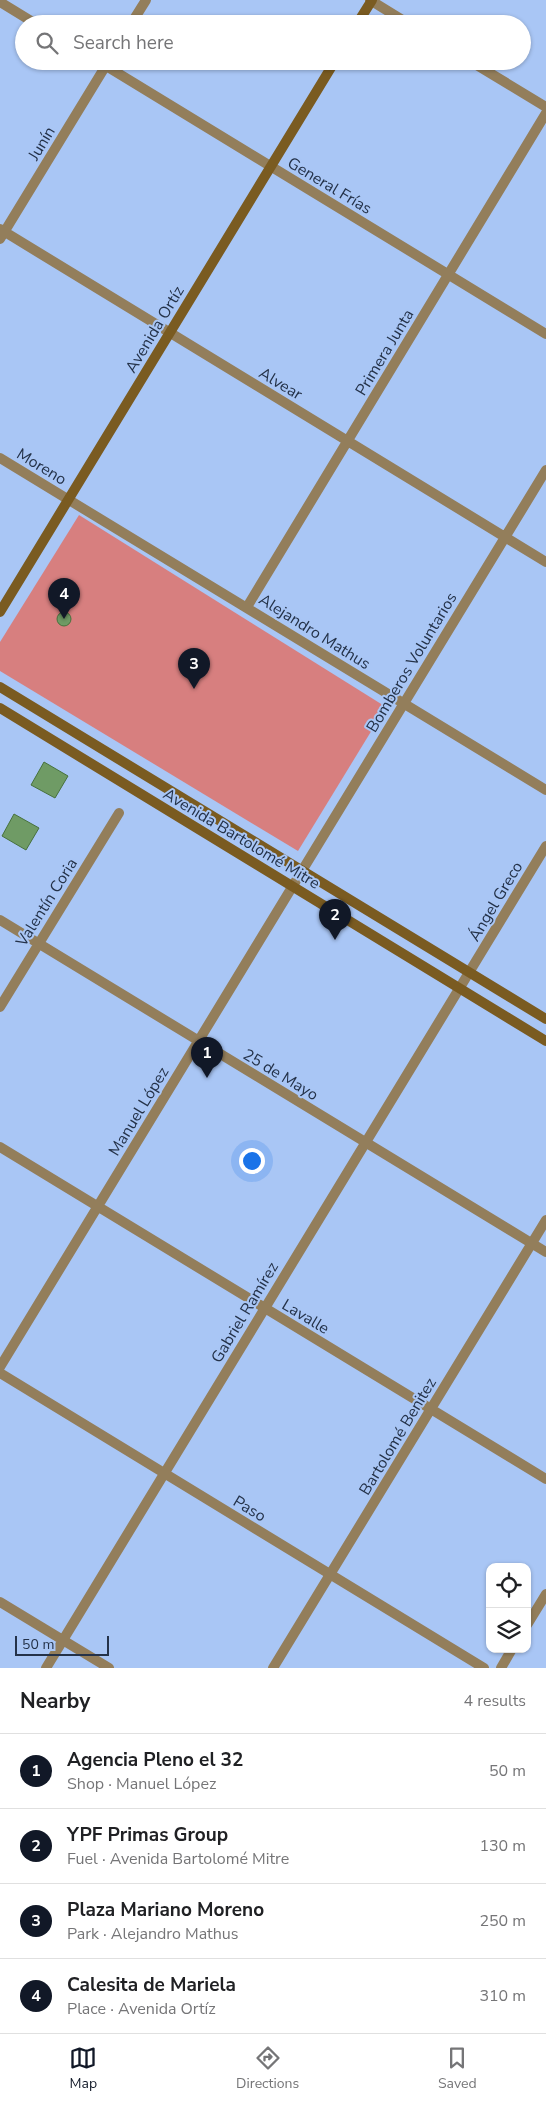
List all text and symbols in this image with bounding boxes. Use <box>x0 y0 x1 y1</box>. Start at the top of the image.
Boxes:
search box <box>15 15 531 70</box>
icon: search <box>33 29 61 57</box>
text: Search here <box>73 30 174 56</box>
street label: Junín <box>23 122 61 165</box>
street label: General Frías <box>283 152 376 220</box>
street label: Avenida Ortíz <box>120 282 189 377</box>
street label: Primera Junta <box>350 305 419 400</box>
street label: Alvear <box>255 362 307 406</box>
street label: Moreno <box>12 443 71 490</box>
pin: 4 <box>48 578 80 619</box>
street label: Bomberos Voluntarios <box>361 588 462 737</box>
street label: Alejandro Mathus <box>255 589 374 675</box>
pin: 3 <box>178 648 210 689</box>
street label: Avenida Bartolomé Mitre <box>159 783 324 895</box>
street label: Valentín Coria <box>10 854 83 952</box>
street label: Ángel Greco <box>463 857 528 945</box>
pin: 2 <box>319 899 351 940</box>
pin: 1 <box>191 1037 223 1078</box>
street label: 25 de Mayo <box>239 1044 322 1106</box>
street label: Manuel López <box>104 1063 174 1160</box>
your location <box>239 1148 265 1174</box>
street label: Gabriel Ramírez <box>206 1258 284 1367</box>
street label: Lavalle <box>278 1294 333 1340</box>
street label: Bartolomé Benitez <box>354 1374 442 1499</box>
street label: Paso <box>229 1490 270 1527</box>
map controls <box>486 1563 531 1653</box>
button: locate <box>486 1563 531 1608</box>
button: layers <box>486 1608 531 1653</box>
scale bar <box>15 1633 109 1656</box>
text: 50 m <box>22 1635 54 1654</box>
text: Nearby <box>20 1687 90 1715</box>
text: 4 results <box>464 1690 526 1712</box>
text: Agencia Pleno el 32 <box>67 1747 243 1773</box>
text: 1 <box>31 1760 41 1782</box>
text: 50 m <box>489 1760 526 1782</box>
text: Shop · Manuel López <box>67 1773 216 1795</box>
text: YPF Primas Group <box>67 1822 228 1848</box>
text: 2 <box>31 1835 41 1857</box>
text: 130 m <box>479 1835 526 1857</box>
text: Fuel · Avenida Bartolomé Mitre <box>67 1848 289 1870</box>
text: Plaza Mariano Moreno <box>67 1897 264 1923</box>
text: 3 <box>31 1910 41 1932</box>
text: 250 m <box>479 1910 526 1932</box>
text: Park · Alejandro Mathus <box>67 1923 238 1945</box>
text: Calesita de Mariela <box>67 1972 236 1998</box>
text: 4 <box>31 1985 41 2007</box>
text: 310 m <box>479 1985 526 2007</box>
text: Place · Avenida Ortíz <box>67 1998 216 2020</box>
tab: Map <box>69 2044 97 2093</box>
tab: Directions <box>236 2044 299 2093</box>
tab: Saved <box>438 2044 477 2093</box>

